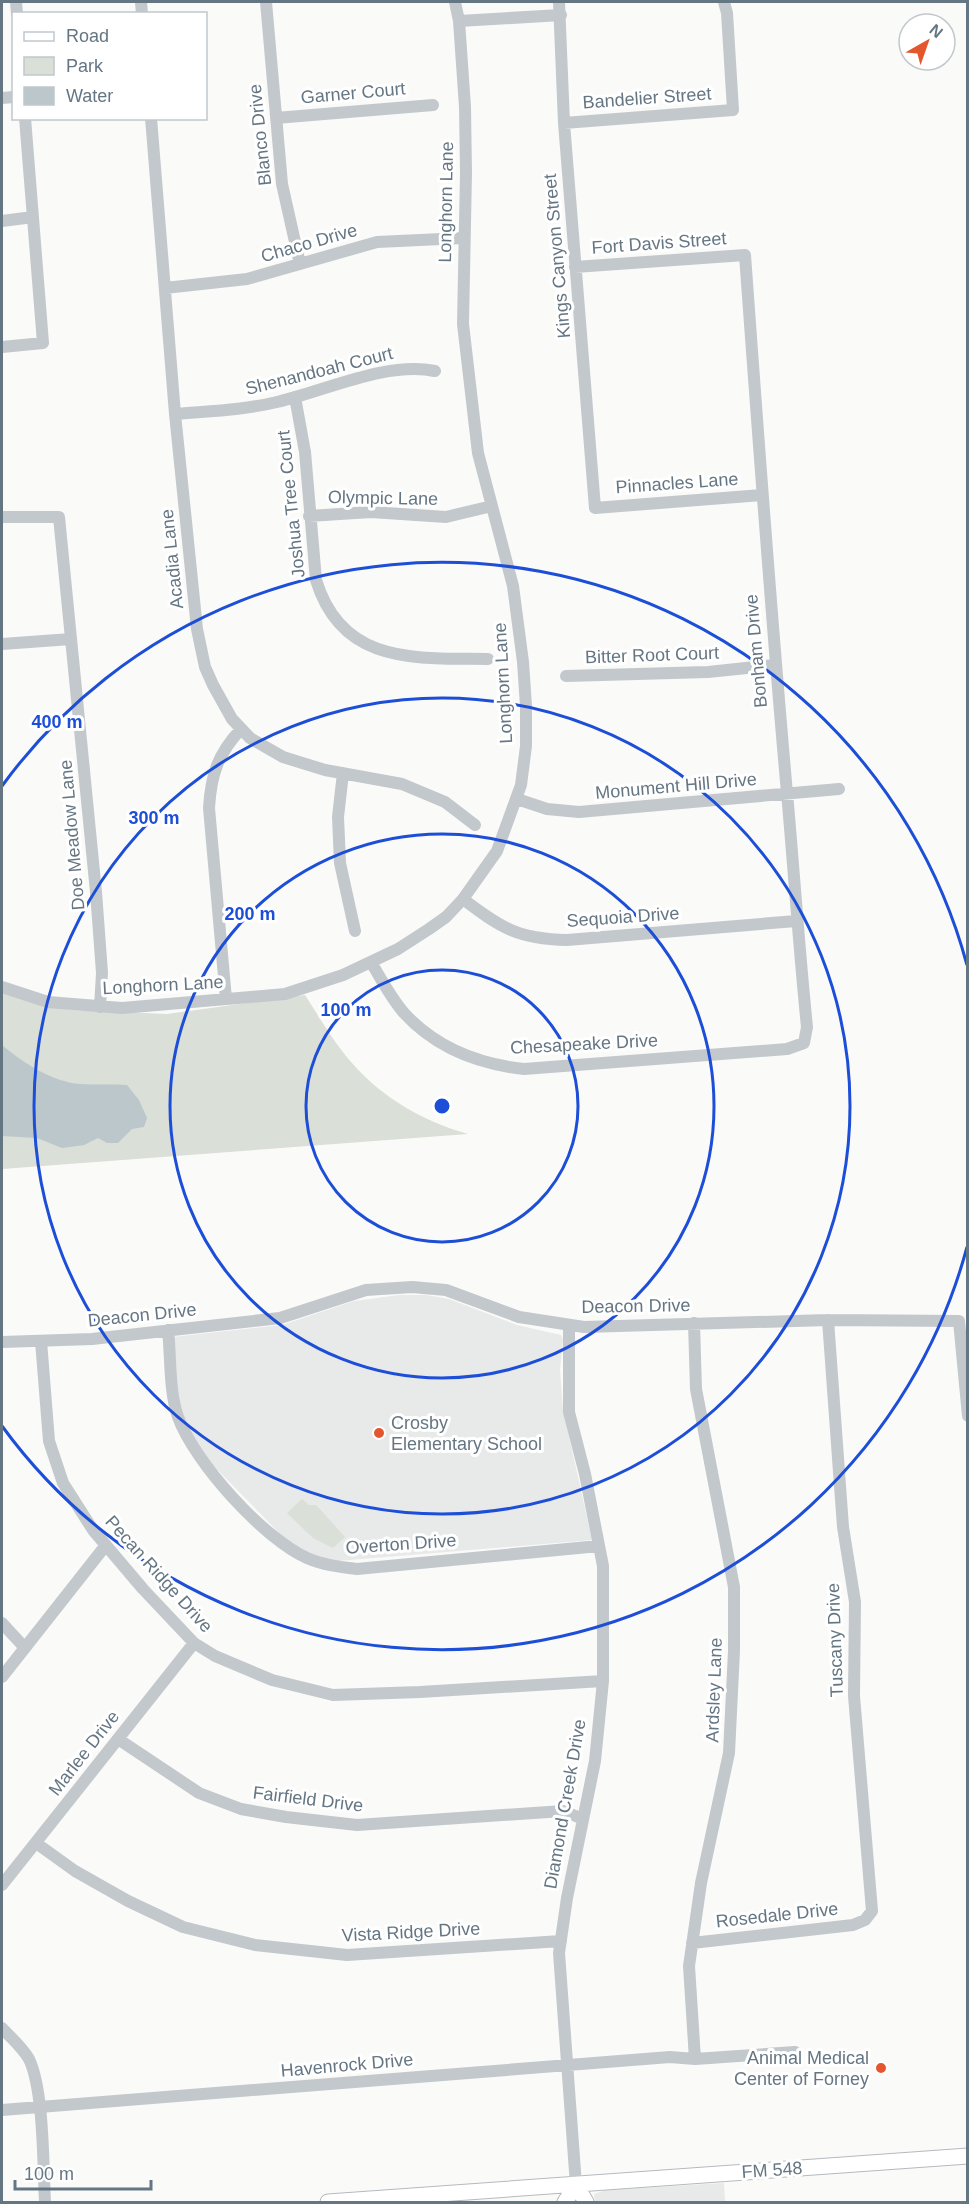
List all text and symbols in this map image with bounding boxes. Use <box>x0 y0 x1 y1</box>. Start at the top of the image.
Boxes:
legend <box>12 12 207 120</box>
north arrow <box>897 12 957 72</box>
text: N <box>926 21 946 41</box>
text: Road <box>66 26 109 46</box>
text: Park <box>66 56 104 76</box>
street label: Garner Court <box>300 78 406 108</box>
street label: Blanco Drive <box>245 83 275 187</box>
street label: Bandelier Street <box>582 84 712 112</box>
text: Water <box>66 86 113 106</box>
street label: Longhorn Lane <box>435 141 457 263</box>
street label: Kings Canyon Street <box>540 173 574 339</box>
street label: Chaco Drive <box>259 220 359 266</box>
street label: Fort Davis Street <box>591 228 727 258</box>
street label: Shenandoah Court <box>243 343 395 399</box>
street label: Joshua Tree Court <box>273 429 309 579</box>
street label: Pinnacles Lane <box>615 469 739 497</box>
street label: Olympic Lane <box>328 487 438 509</box>
street label: Acadia Lane <box>157 508 187 610</box>
street label: Bonham Drive <box>741 593 771 709</box>
street label: Longhorn Lane <box>490 622 516 744</box>
street label: Bitter Root Court <box>585 643 719 667</box>
text: 400 m <box>31 712 83 732</box>
street label: Doe Meadow Lane <box>55 759 89 911</box>
street label: Monument Hill Drive <box>594 769 758 803</box>
text: 300 m <box>128 808 180 828</box>
street label: Sequoia Drive <box>566 903 680 931</box>
text: 200 m <box>224 904 276 924</box>
street label: Longhorn Lane <box>102 972 224 998</box>
text: 100 m <box>320 1000 372 1020</box>
street label: Chesapeake Drive <box>510 1030 658 1058</box>
centre of rings <box>432 1096 452 1116</box>
street label: Deacon Drive <box>581 1295 691 1317</box>
street label: Deacon Drive <box>87 1299 197 1331</box>
place label: Crosby Elementary School <box>391 1413 542 1454</box>
marker: Crosby Elementary School <box>372 1426 386 1440</box>
street label: Pecan Ridge Drive <box>101 1512 217 1636</box>
street label: Overton Drive <box>345 1530 457 1558</box>
street label: Tuscany Drive <box>823 1582 847 1698</box>
street label: Ardsley Lane <box>702 1637 726 1743</box>
street label: Marlee Drive <box>45 1707 123 1799</box>
street label: Diamond Creek Drive <box>540 1718 590 1890</box>
street label: Fairfield Drive <box>252 1782 364 1816</box>
street label: Rosedale Drive <box>715 1899 839 1931</box>
street label: Vista Ridge Drive <box>341 1918 481 1946</box>
place label: Animal Medical Center of Forney <box>734 2048 869 2089</box>
street label: Havenrock Drive <box>280 2049 414 2081</box>
marker: Animal Medical Center of Forney <box>874 2061 888 2075</box>
scale bar <box>15 2153 152 2191</box>
street label: FM 548 <box>741 2158 803 2182</box>
text: 100 m <box>24 2164 74 2184</box>

